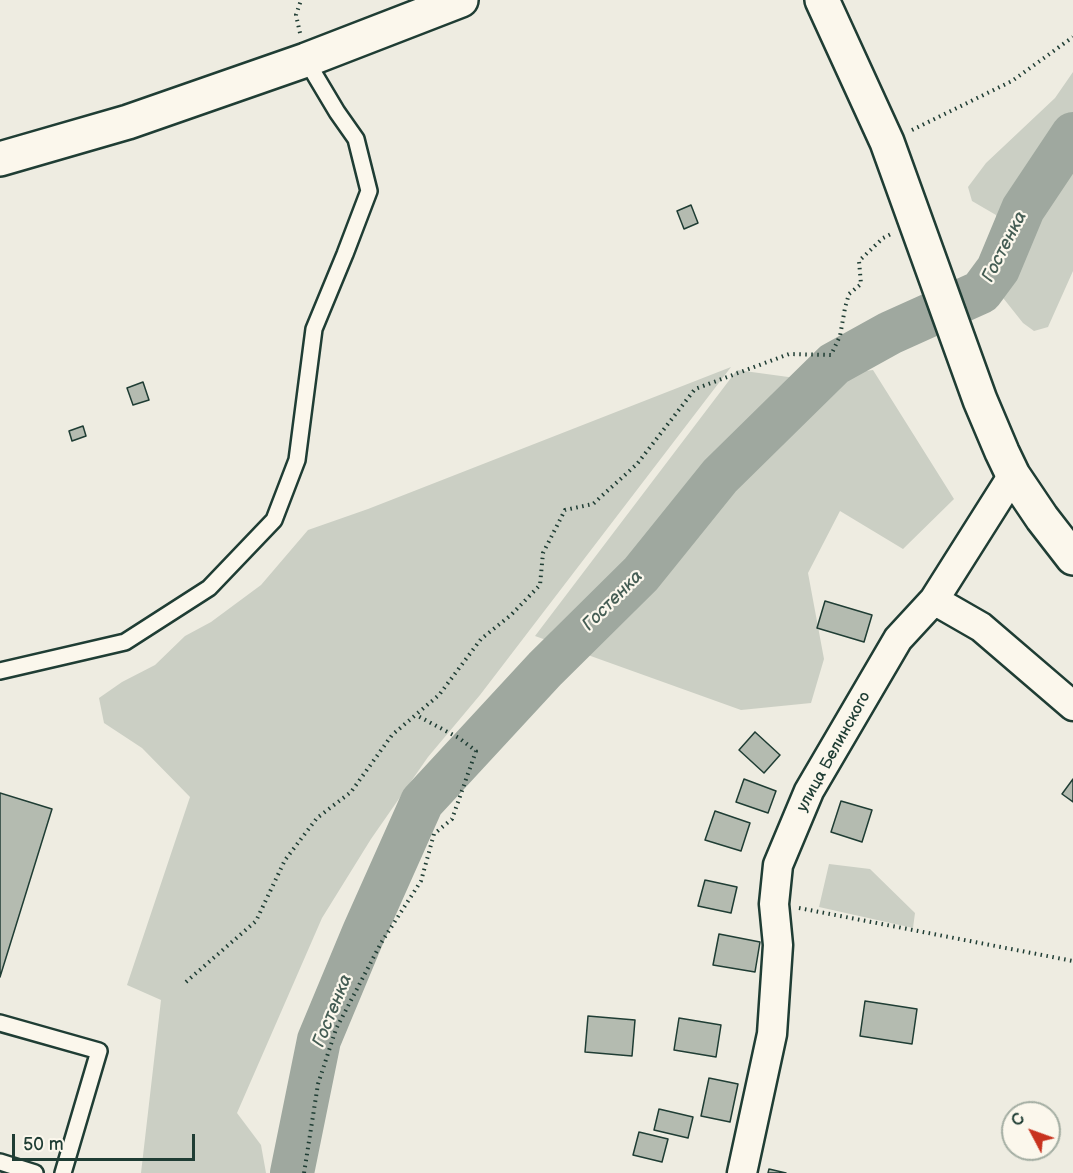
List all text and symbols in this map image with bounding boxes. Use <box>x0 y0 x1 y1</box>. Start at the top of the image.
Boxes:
water label: Гостенка <box>978 208 1032 286</box>
water label: Гостенка <box>578 566 648 636</box>
street label: улица Белинского <box>793 689 875 815</box>
water label: Гостенка <box>309 971 357 1051</box>
north arrow <box>1001 1101 1061 1161</box>
text: С <box>1008 1110 1029 1131</box>
scale bar <box>15 1122 198 1160</box>
text: 50 m <box>23 1134 64 1155</box>

